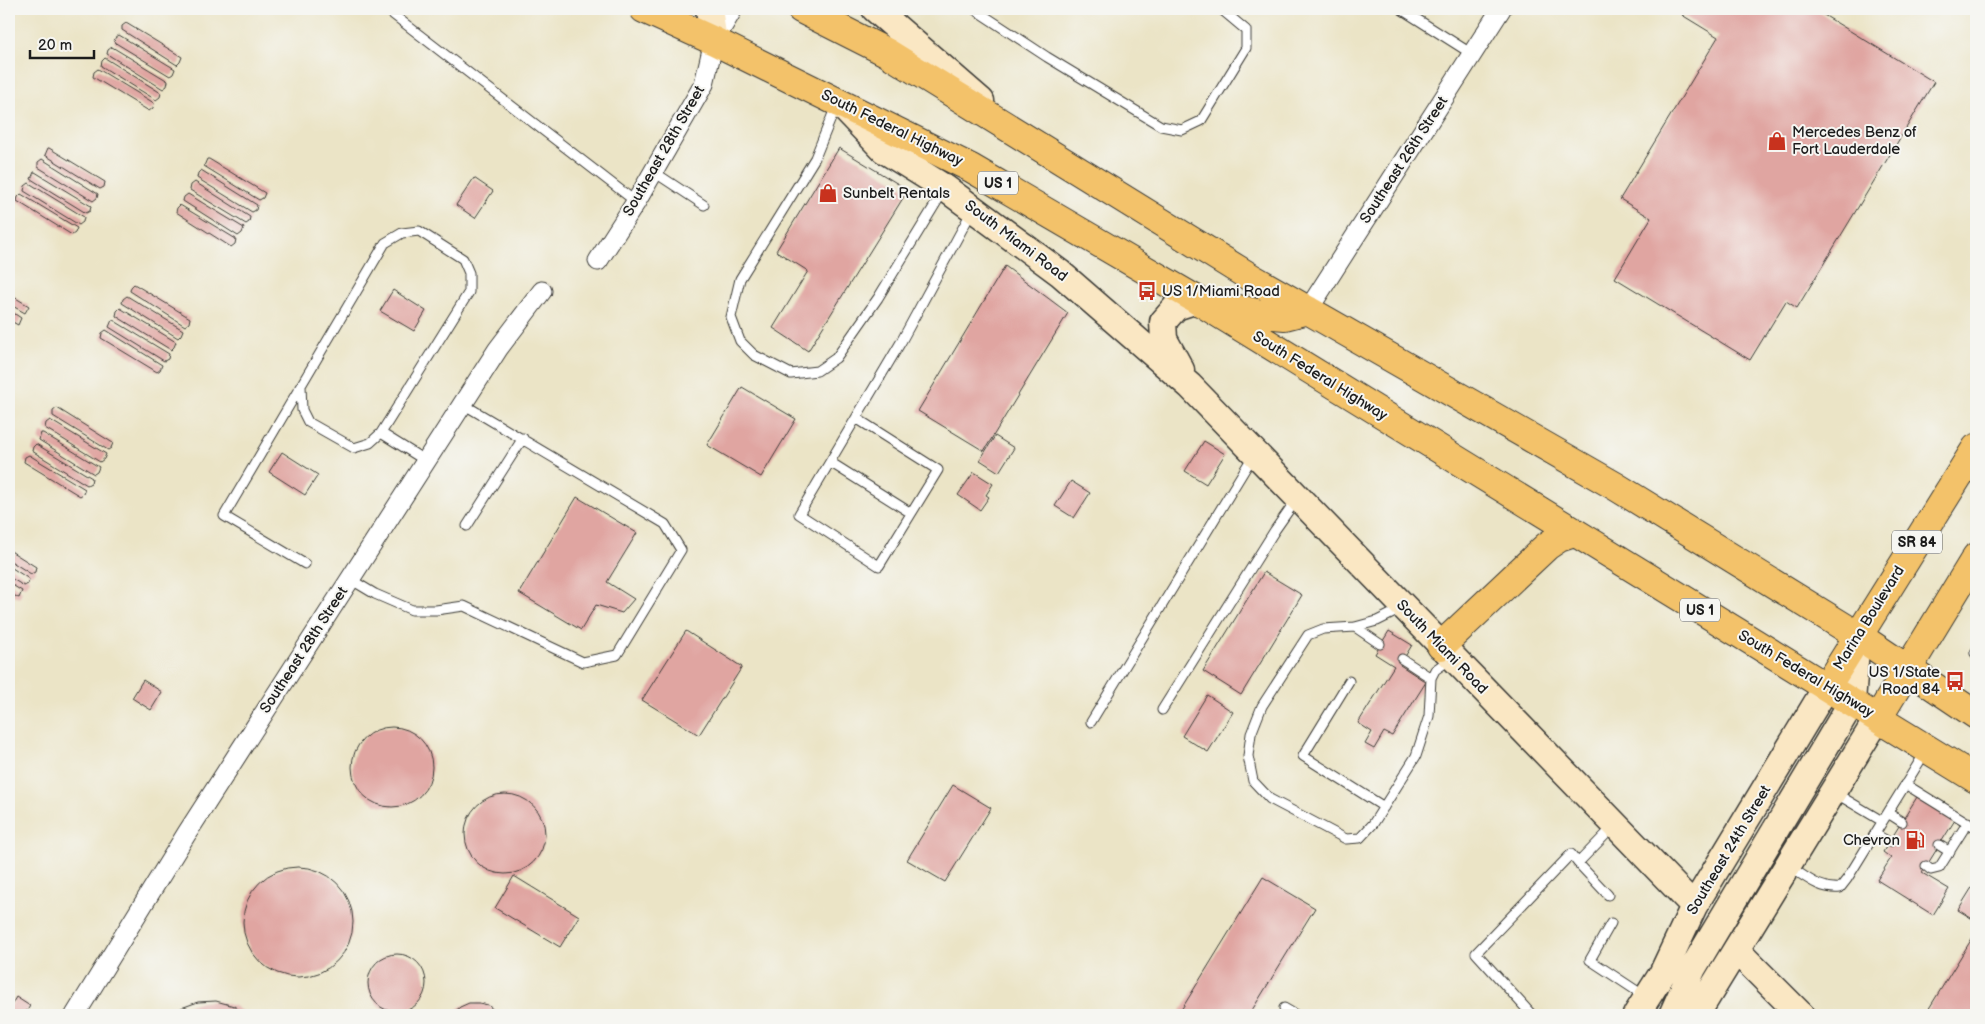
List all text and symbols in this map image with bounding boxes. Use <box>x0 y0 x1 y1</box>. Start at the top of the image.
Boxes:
scale bar <box>30 28 94 60</box>
text: 20 m <box>38 36 72 55</box>
street label: Southeast 28th Street <box>619 82 709 220</box>
street label: South Federal Highway <box>818 85 966 171</box>
street label: Southeast 26th Street <box>1356 92 1452 227</box>
place label: Mercedes Benz of Fort Lauderdale <box>1792 123 1917 159</box>
shop icon: Mercedes Benz of Fort Lauderdale <box>1766 130 1788 152</box>
road number: US 1 <box>978 172 1018 194</box>
shop icon: Sunbelt Rentals <box>817 182 839 204</box>
place label: Sunbelt Rentals <box>843 184 950 203</box>
street label: South Miami Road <box>961 196 1071 286</box>
bus stop icon: US 1/Miami Road <box>1136 280 1158 302</box>
place label: US 1/Miami Road <box>1162 282 1280 301</box>
street label: South Federal Highway <box>1249 327 1391 425</box>
road number: SR 84 <box>1892 530 1942 554</box>
street label: Marina Boulevard <box>1829 562 1909 674</box>
street label: Southeast 28th Street <box>256 583 352 717</box>
street label: South Miami Road <box>1392 596 1492 698</box>
road number: US 1 <box>1680 598 1720 622</box>
street label: South Federal Highway <box>1735 626 1878 722</box>
place label: US 1/State Road 84 <box>1869 663 1940 699</box>
bus stop icon: US 1/State Road 84 <box>1944 670 1966 692</box>
street label: Southeast 24th Street <box>1683 781 1775 918</box>
fuel station icon: Chevron <box>1904 829 1926 851</box>
place label: Chevron <box>1843 831 1900 850</box>

